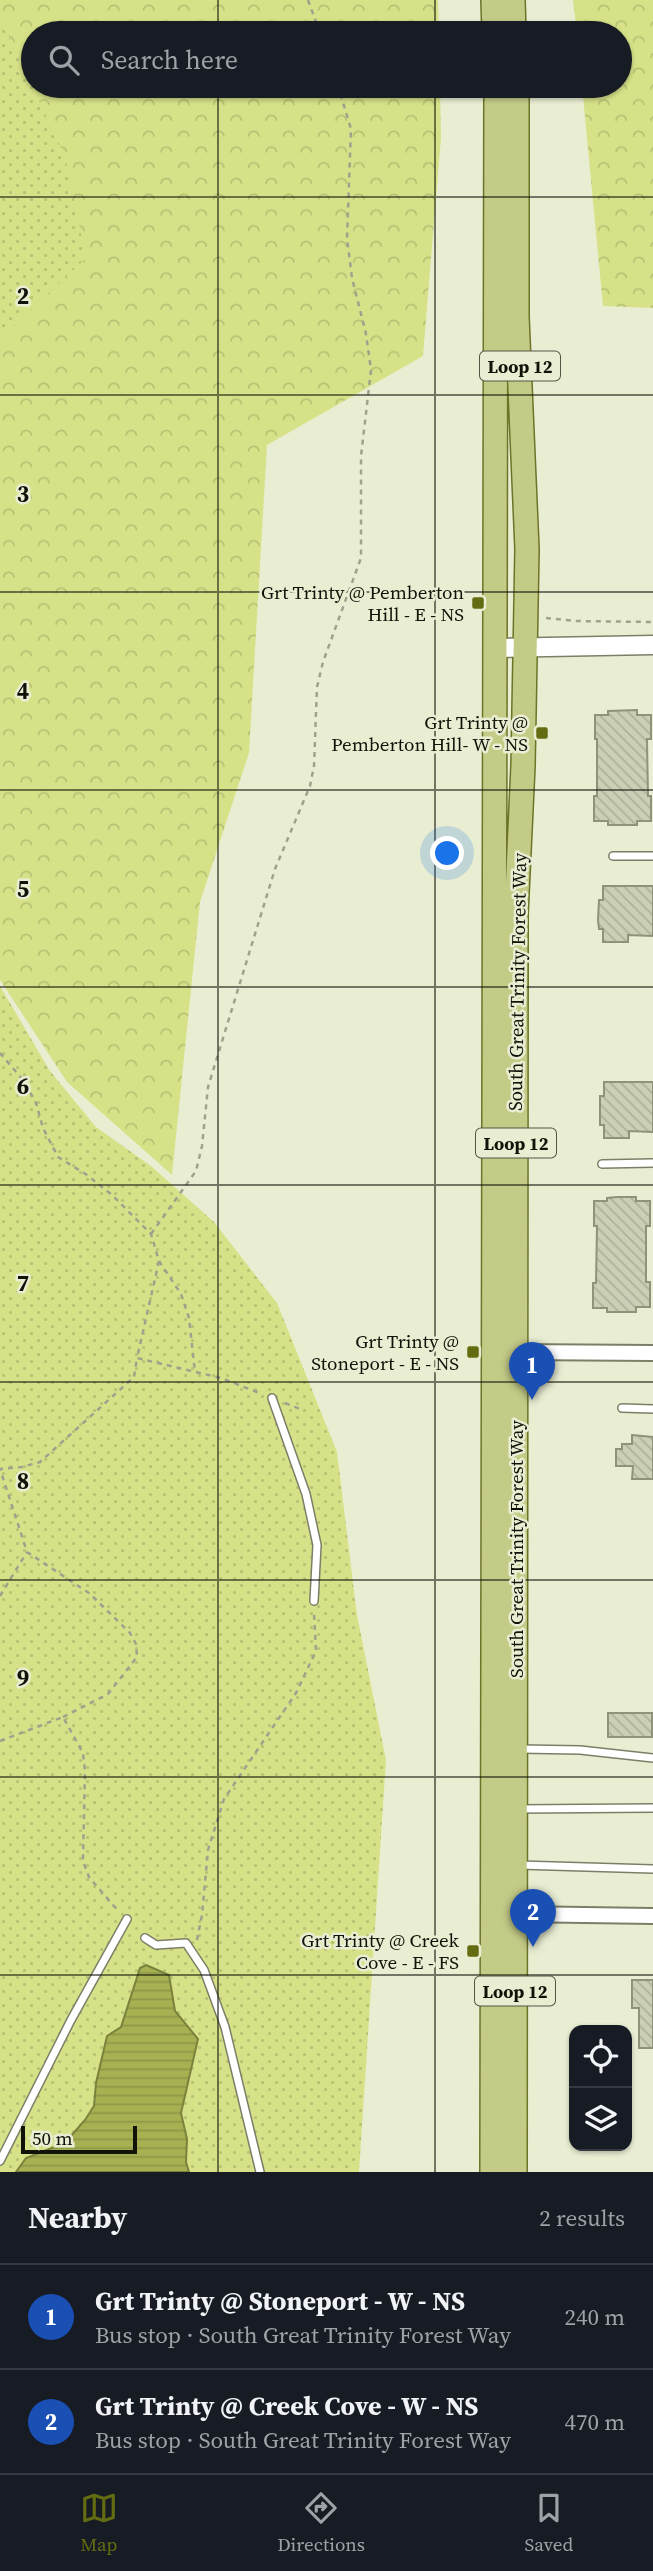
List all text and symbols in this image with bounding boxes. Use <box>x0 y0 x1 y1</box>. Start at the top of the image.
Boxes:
search box <box>21 21 632 98</box>
icon: search <box>45 41 83 79</box>
text: Search here <box>101 42 238 78</box>
text: 2 <box>17 280 29 312</box>
road number: Loop 12 <box>480 352 560 380</box>
text: 3 <box>17 478 29 510</box>
place label: Grt Trinty @ Pemberton Hill - E - NS <box>261 579 464 627</box>
marker: Grt Trinty @ Pemberton Hill - E - NS <box>470 595 486 611</box>
text: 4 <box>17 675 29 707</box>
place label: Grt Trinty @ Pemberton Hill- W - NS <box>331 709 528 757</box>
marker: Grt Trinty @ Pemberton Hill- W - NS <box>534 725 550 741</box>
your location <box>430 836 464 870</box>
street label: South Great Trinity Forest Way <box>502 853 532 1111</box>
text: 5 <box>17 873 29 905</box>
text: 6 <box>17 1070 29 1102</box>
road number: Loop 12 <box>476 1128 556 1158</box>
text: 7 <box>17 1267 29 1299</box>
place label: Grt Trinty @ Stoneport - E - NS <box>311 1328 459 1376</box>
pin: 1 <box>509 1342 555 1400</box>
marker: Grt Trinty @ Stoneport - E - NS <box>465 1344 481 1360</box>
street label: South Great Trinity Forest Way <box>503 1420 529 1678</box>
text: 8 <box>17 1465 29 1497</box>
text: 9 <box>17 1662 29 1694</box>
pin: 2 <box>510 1889 556 1947</box>
place label: Grt Trinty @ Creek Cove - E - FS <box>301 1927 460 1975</box>
marker: Grt Trinty @ Creek Cove - E - FS <box>465 1943 481 1959</box>
road number: Loop 12 <box>475 1977 555 2006</box>
map controls <box>569 2025 632 2151</box>
button: locate <box>569 2025 632 2088</box>
button: layers <box>569 2088 632 2151</box>
scale bar <box>21 2123 136 2155</box>
text: 50 m <box>32 2125 73 2151</box>
text: Nearby <box>28 2197 127 2238</box>
text: 2 results <box>539 2202 625 2234</box>
text: Grt Trinty @ Stoneport - W - NS <box>95 2283 465 2319</box>
text: 1 <box>45 2301 57 2333</box>
text: 240 m <box>564 2301 625 2333</box>
text: Bus stop · South Great Trinity Forest Way <box>95 2319 511 2351</box>
text: Grt Trinty @ Creek Cove - W - NS <box>95 2388 478 2424</box>
text: 2 <box>45 2406 57 2438</box>
text: 470 m <box>564 2406 625 2438</box>
text: Bus stop · South Great Trinity Forest Way <box>95 2424 511 2456</box>
tab: Map <box>80 2489 118 2557</box>
tab: Directions <box>277 2489 365 2557</box>
tab: Saved <box>525 2489 573 2557</box>

